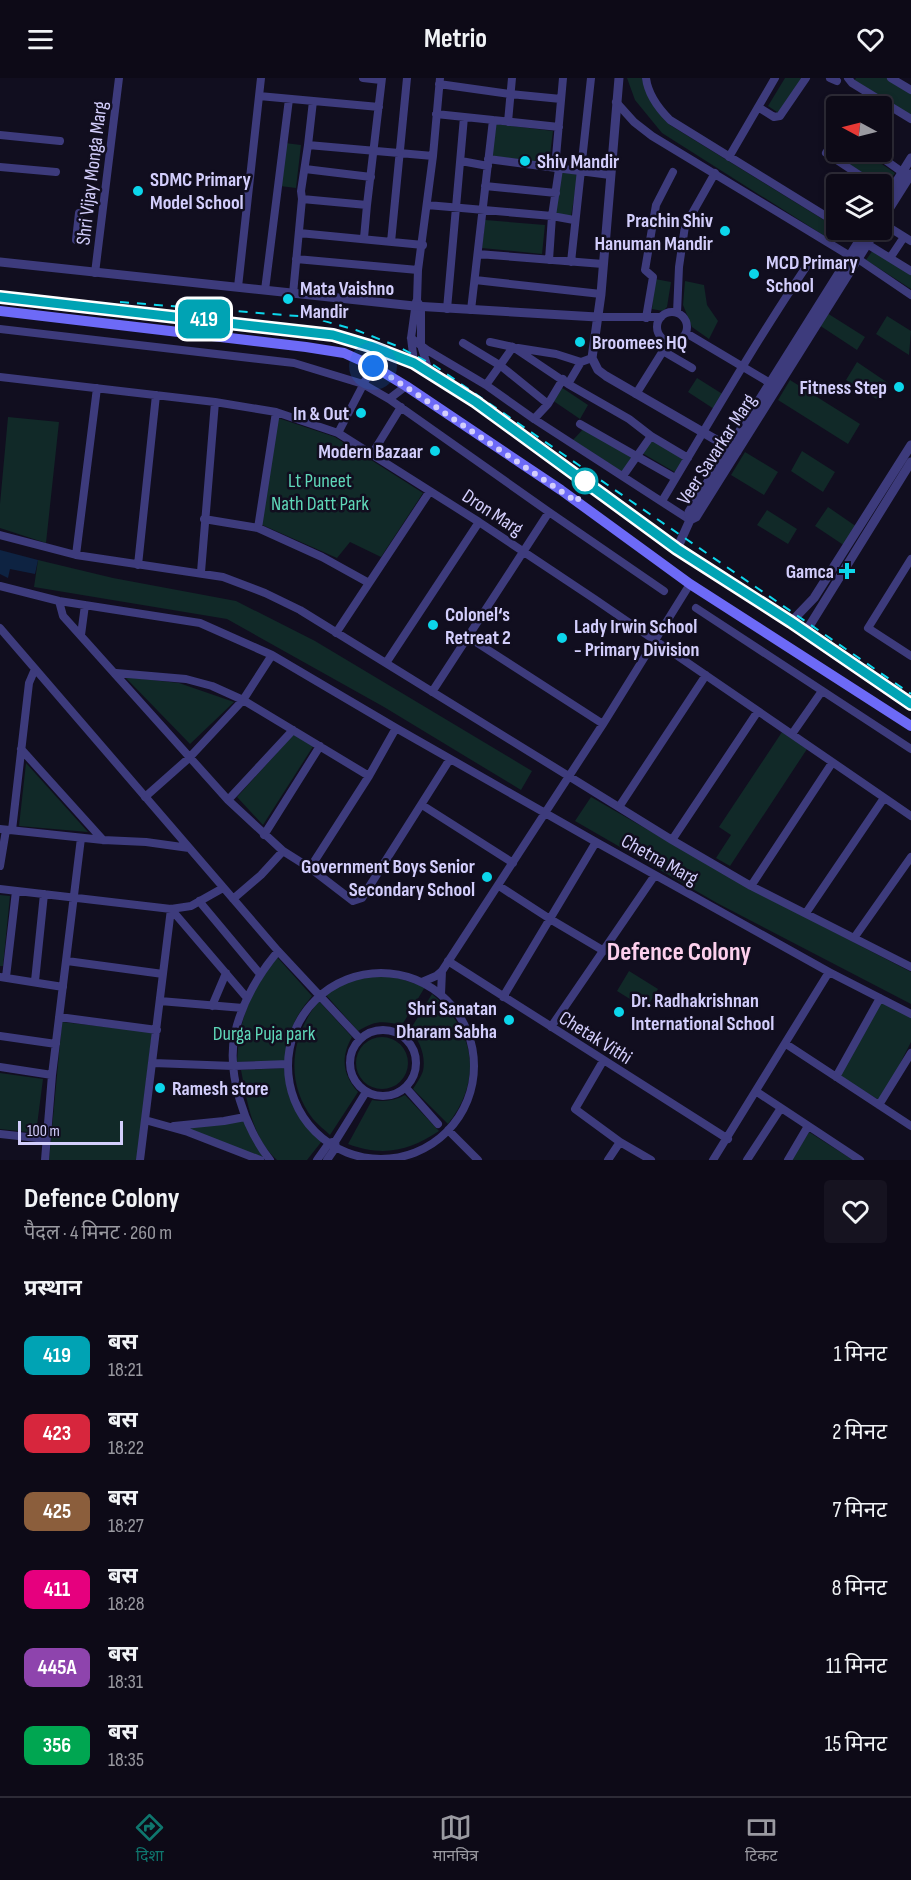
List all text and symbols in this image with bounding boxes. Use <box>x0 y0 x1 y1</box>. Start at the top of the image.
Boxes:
icon: menu <box>24 23 57 56</box>
text: Metrio <box>424 23 487 55</box>
icon: heart <box>854 23 887 56</box>
north arrow <box>826 96 892 162</box>
map controls <box>826 96 892 240</box>
street label: Shri Vijay Monga Marg <box>71 100 113 246</box>
place label: Shiv Mandir <box>537 150 619 174</box>
marker: Shiv Mandir <box>518 154 532 168</box>
place label: SDMC Primary Model School <box>150 168 251 215</box>
button: layers <box>826 174 892 240</box>
marker: SDMC Primary Model School <box>131 184 145 198</box>
place label: Prachin Shiv Hanuman Mandir <box>594 209 714 256</box>
marker: Prachin Shiv Hanuman Mandir <box>718 224 732 238</box>
place label: MCD Primary School <box>766 251 858 298</box>
marker: MCD Primary School <box>747 267 761 281</box>
place label: Mata Vaishno Mandir <box>300 277 394 324</box>
marker: Mata Vaishno Mandir <box>281 292 295 306</box>
line badge: 419 <box>170 300 238 338</box>
text: 419 <box>190 307 218 332</box>
place label: Broomees HQ <box>592 331 687 355</box>
marker: Broomees HQ <box>573 335 587 349</box>
your location <box>358 351 388 381</box>
place label: Fitness Step <box>799 376 887 400</box>
marker: Fitness Step <box>892 380 906 394</box>
street label: Veer Savarkar Marg <box>672 390 762 510</box>
place label: In & Out <box>293 402 349 426</box>
marker: In & Out <box>354 406 368 420</box>
place label: Modern Bazaar <box>318 440 423 464</box>
marker: Modern Bazaar <box>428 444 442 458</box>
unlabelled marker <box>572 468 598 494</box>
park label: Lt Puneet Nath Datt Park <box>271 469 369 516</box>
street label: Dron Marg <box>457 484 528 541</box>
place label: Gamca <box>786 560 834 584</box>
marker: Gamca <box>838 562 856 580</box>
place label: Colonel‘s Retreat 2 <box>445 603 511 650</box>
place label: Lady Irwin School - Primary Division <box>574 615 699 662</box>
marker: Colonel‘s Retreat 2 <box>426 618 440 632</box>
marker: Lady Irwin School - Primary Division <box>555 631 569 645</box>
street label: Chetna Marg <box>617 829 702 891</box>
place label: Government Boys Senior Secondary School <box>301 855 475 902</box>
marker: Government Boys Senior Secondary School <box>480 870 494 884</box>
district label: Defence Colony <box>607 937 751 968</box>
place label: Dr. Radhakrishnan International School <box>631 989 774 1036</box>
place label: Shri Sanatan Dharam Sabha <box>396 997 497 1044</box>
marker: Dr. Radhakrishnan International School <box>612 1005 626 1019</box>
street label: Chetak Vithi <box>554 1006 637 1070</box>
marker: Shri Sanatan Dharam Sabha <box>502 1013 516 1027</box>
park label: Durga Puja park <box>213 1022 316 1046</box>
place label: Ramesh store <box>172 1077 269 1101</box>
marker: Ramesh store <box>153 1081 167 1095</box>
scale bar <box>18 1118 123 1146</box>
text: 100 m <box>27 1122 60 1141</box>
button: heart <box>824 1180 887 1243</box>
text: Defence Colony <box>24 1182 180 1215</box>
text: पैदल · 4 मिनट · 260 m <box>24 1221 172 1245</box>
text: प्रस्थान <box>24 1275 82 1302</box>
text: बस <box>108 1329 138 1356</box>
text: 1 मिनट <box>834 1341 887 1368</box>
text: 419 <box>43 1343 71 1368</box>
text: 18:21 <box>108 1358 143 1382</box>
text: बस <box>108 1407 138 1434</box>
text: 2 मिनट <box>832 1419 887 1446</box>
text: 423 <box>43 1421 71 1446</box>
text: 18:22 <box>108 1436 144 1460</box>
text: बस <box>108 1485 138 1512</box>
text: 7 मिनट <box>833 1497 887 1524</box>
text: 425 <box>43 1499 71 1524</box>
text: 18:27 <box>108 1514 144 1538</box>
text: बस <box>108 1563 138 1590</box>
text: 8 मिनट <box>832 1575 887 1602</box>
text: 411 <box>44 1577 70 1602</box>
text: 18:28 <box>108 1592 145 1616</box>
text: बस <box>108 1641 138 1668</box>
text: 11 मिनट <box>826 1653 887 1680</box>
text: 445A <box>38 1655 76 1680</box>
text: 18:31 <box>108 1670 143 1694</box>
text: बस <box>108 1719 138 1746</box>
text: 15 मिनट <box>825 1731 887 1758</box>
text: 356 <box>43 1733 71 1758</box>
text: 18:35 <box>108 1748 144 1772</box>
tab: दिशा <box>133 1811 166 1868</box>
tab: मानचित्र <box>433 1811 478 1868</box>
tab: टिकट <box>745 1811 778 1868</box>

